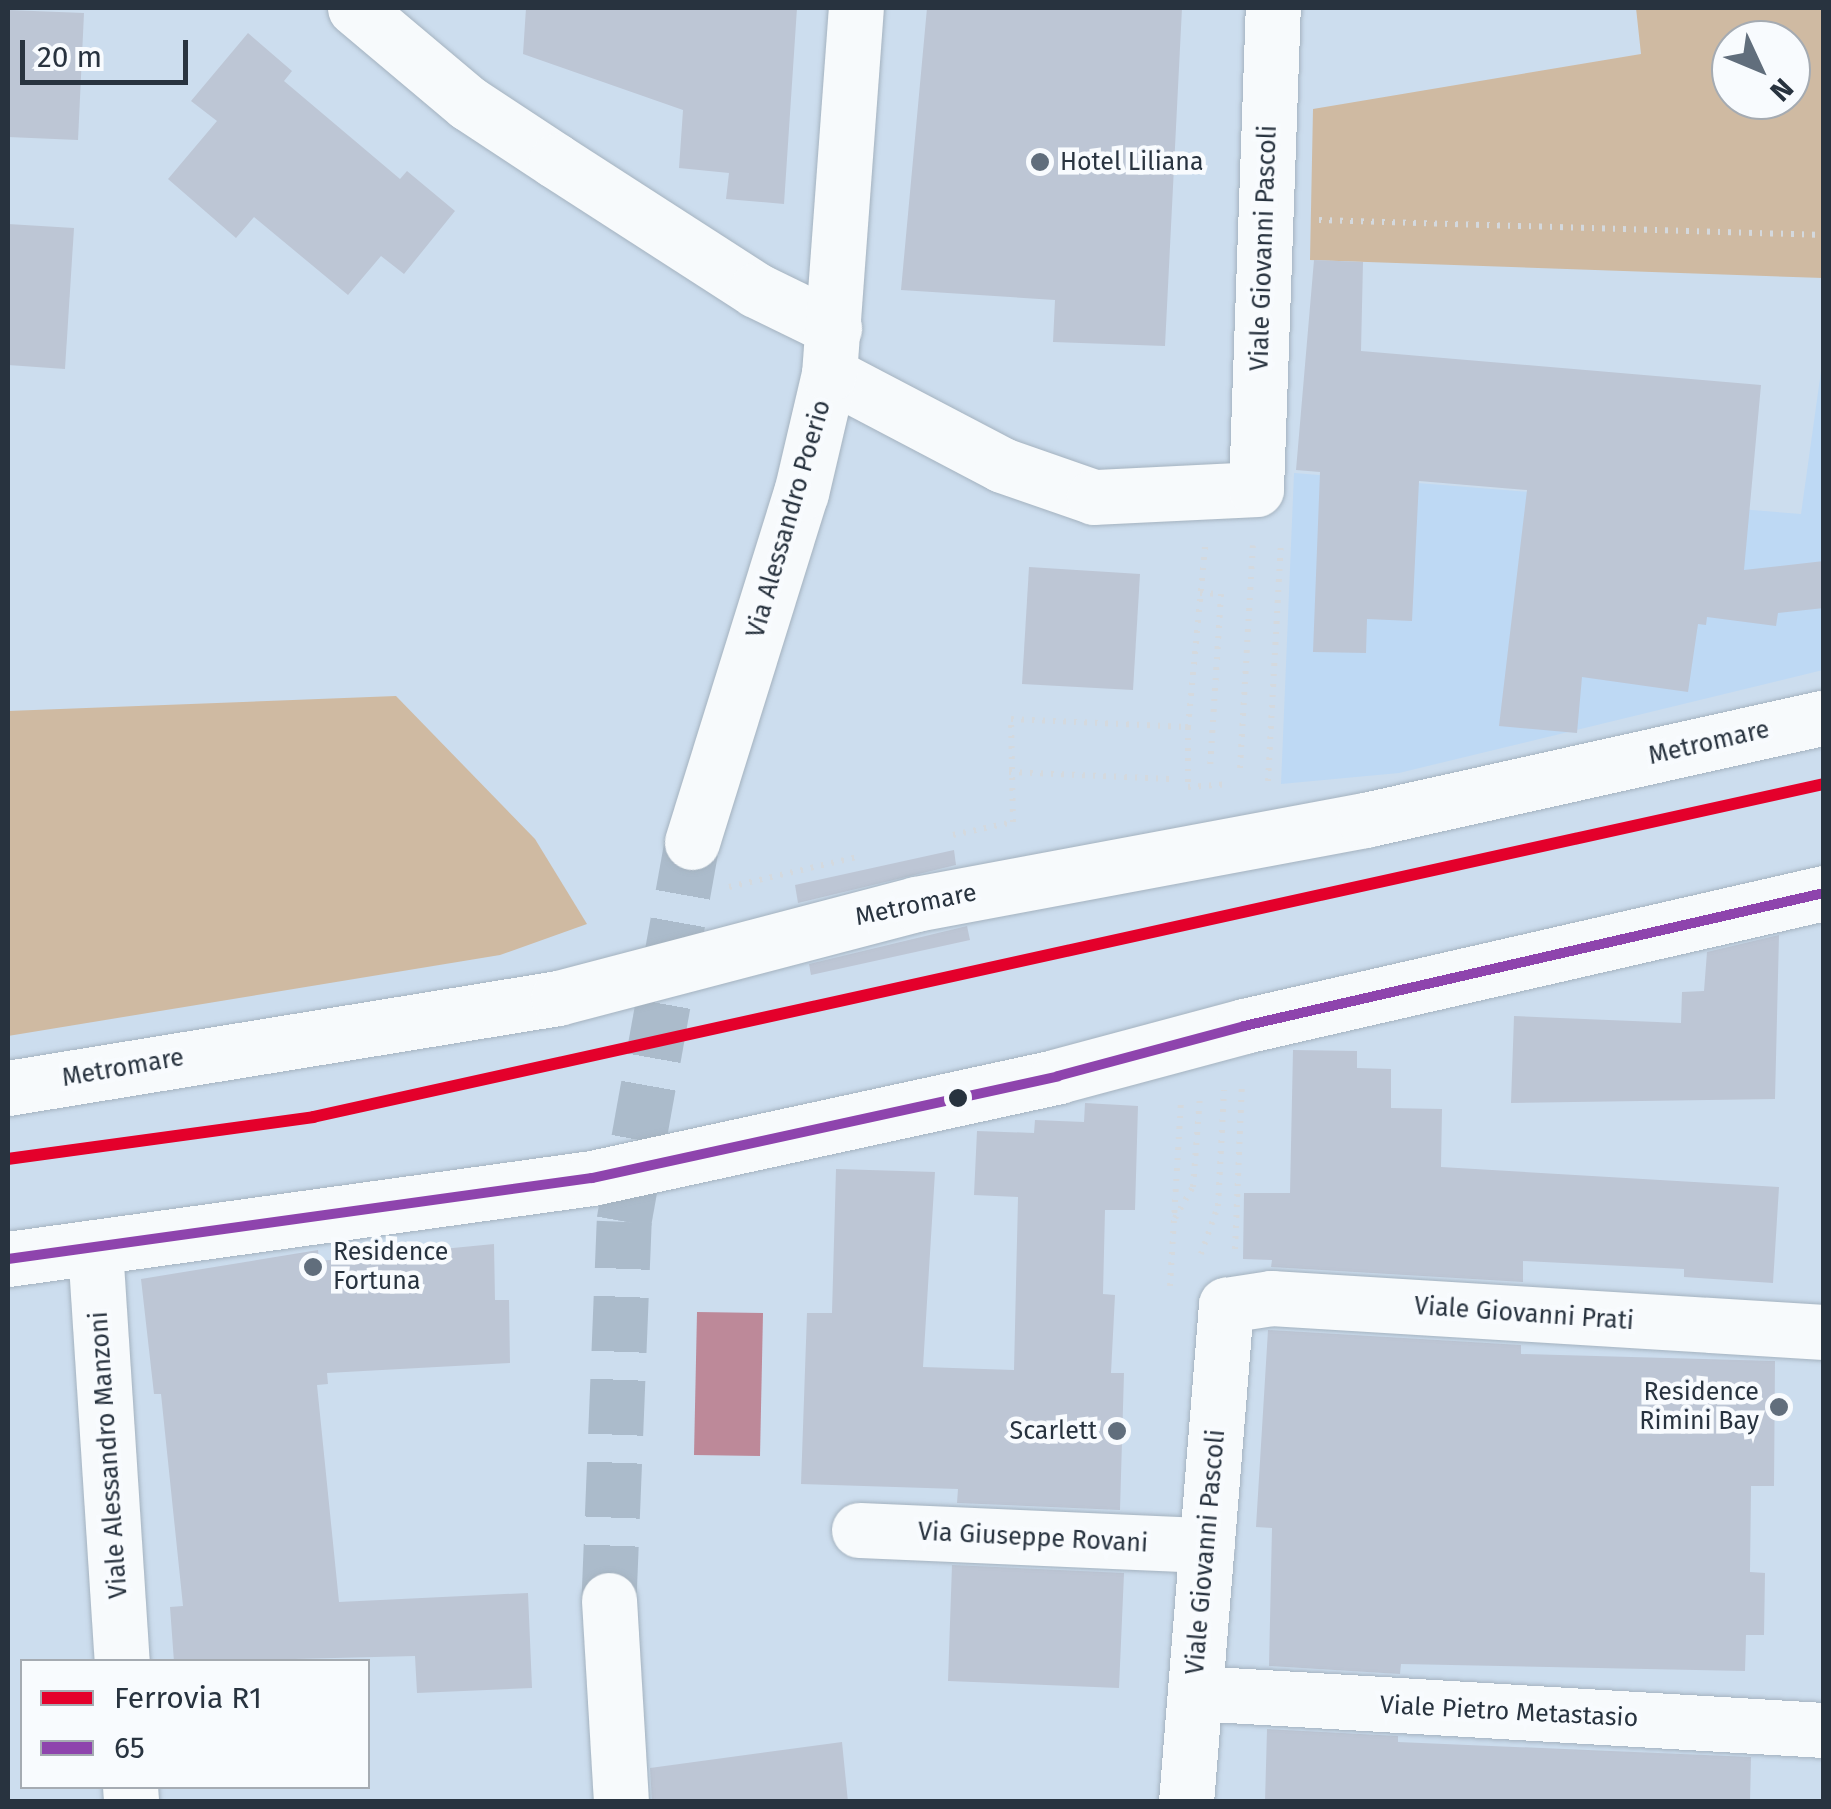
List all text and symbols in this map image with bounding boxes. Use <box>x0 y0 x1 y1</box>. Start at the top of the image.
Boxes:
scale bar <box>25 20 192 82</box>
north arrow <box>1711 20 1811 120</box>
text: 20 m <box>37 39 102 75</box>
text: N <box>1763 72 1800 108</box>
street label: Viale Giovanni Pascoli <box>1245 124 1283 372</box>
place label: Hotel Liliana <box>1060 147 1204 177</box>
marker: Hotel Liliana <box>1029 151 1051 173</box>
street label: Via Alessandro Poerio <box>741 397 837 641</box>
street label: Metromare <box>1646 715 1772 771</box>
street label: Metromare <box>853 878 979 932</box>
street label: Metromare <box>60 1043 186 1093</box>
unlabelled marker <box>948 1088 968 1108</box>
place label: Residence Fortuna <box>333 1238 448 1297</box>
marker: Residence Fortuna <box>302 1256 324 1278</box>
street label: Viale Giovanni Prati <box>1413 1291 1635 1337</box>
street label: Viale Alessandro Manzoni <box>84 1310 134 1600</box>
place label: Residence Rimini Bay <box>1639 1378 1759 1437</box>
marker: Residence Rimini Bay <box>1768 1396 1790 1418</box>
place label: Scarlett <box>1010 1416 1097 1446</box>
marker: Scarlett <box>1106 1420 1128 1442</box>
street label: Viale Giovanni Pascoli <box>1180 1428 1232 1676</box>
street label: Via Giuseppe Rovani <box>917 1517 1149 1559</box>
legend <box>20 1659 370 1789</box>
text: Ferrovia R1 <box>114 1680 262 1716</box>
street label: Viale Pietro Metastasio <box>1379 1690 1639 1734</box>
text: 65 <box>114 1730 145 1766</box>

